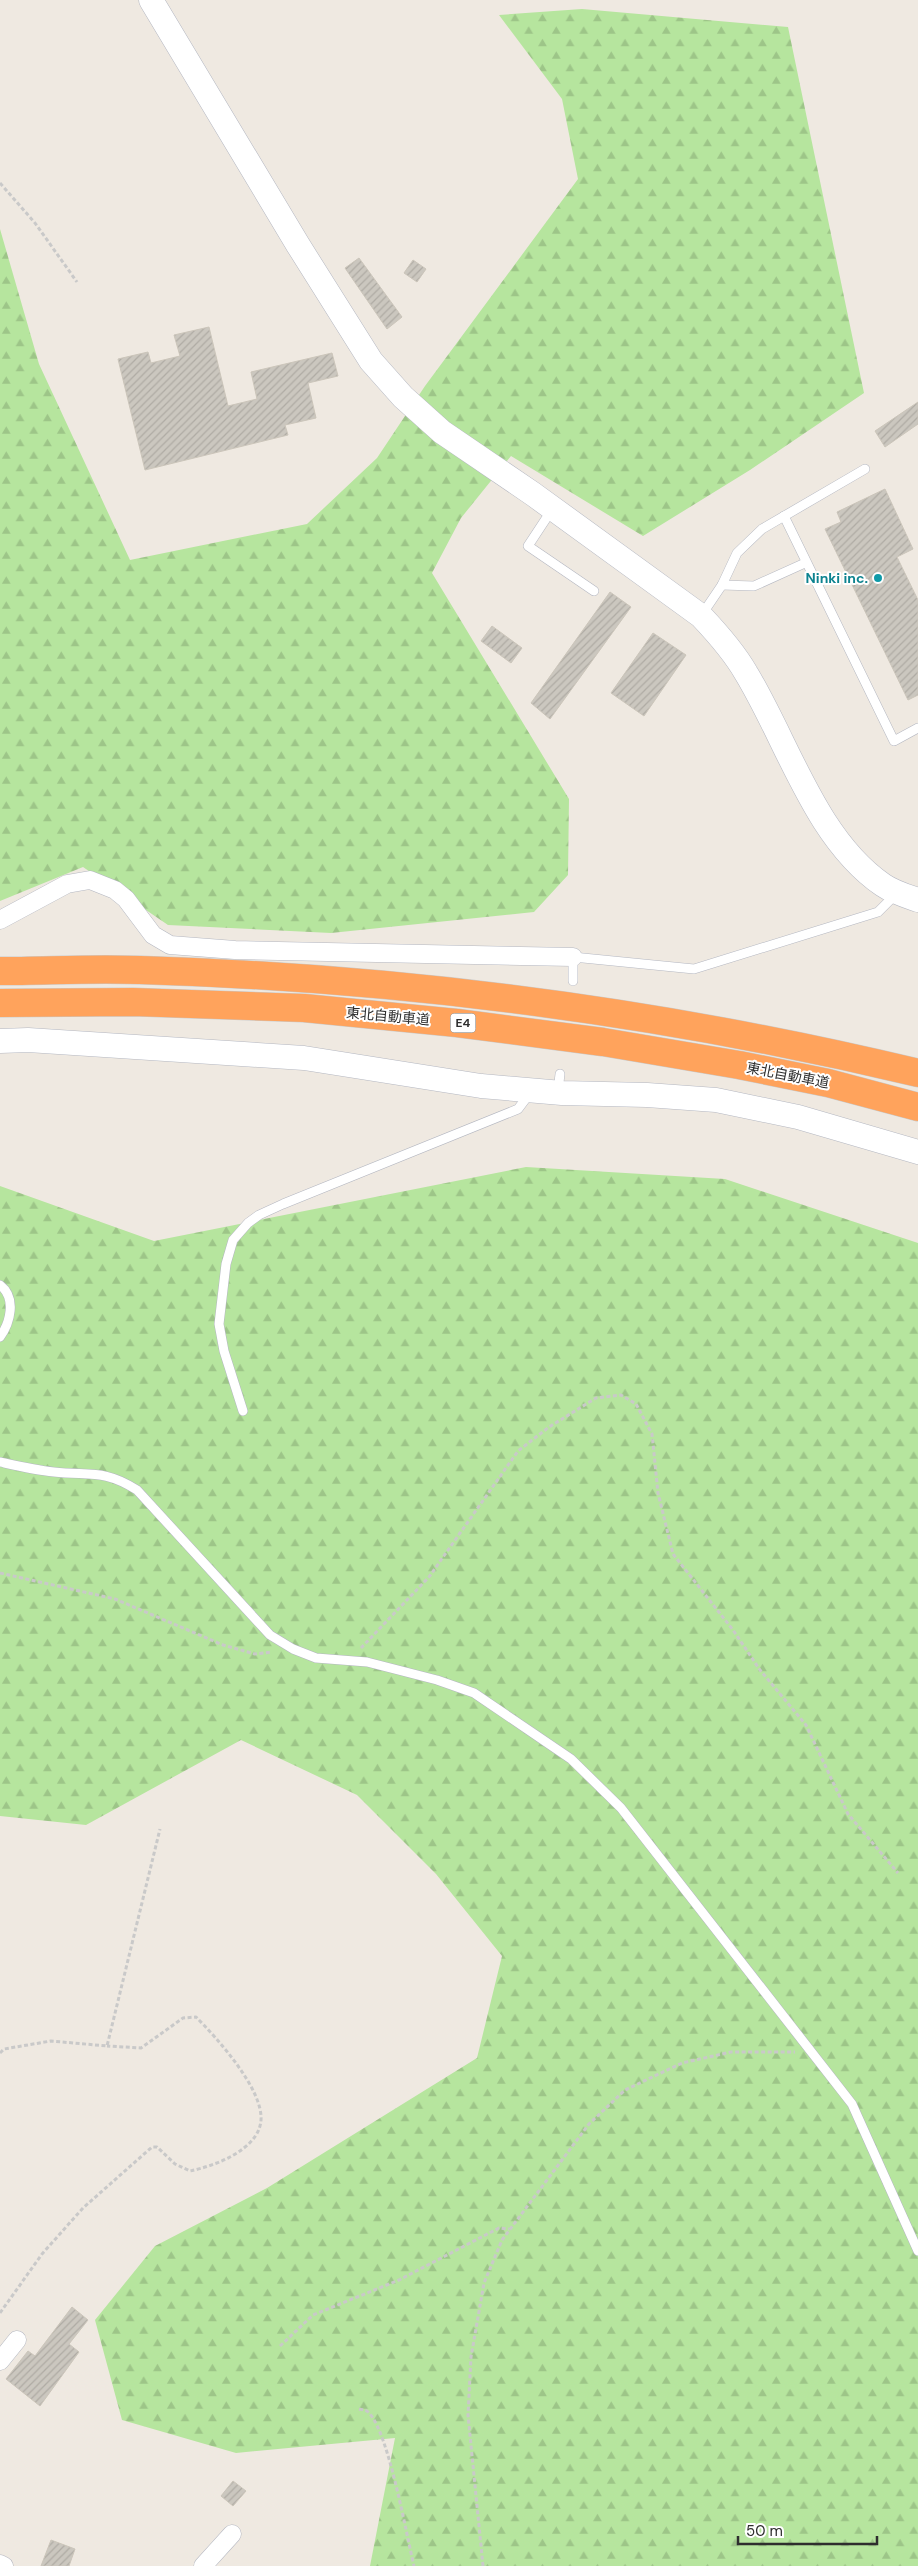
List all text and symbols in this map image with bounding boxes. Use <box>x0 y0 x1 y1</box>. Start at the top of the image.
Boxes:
place label: Ninki inc. <box>806 569 868 587</box>
marker: Ninki inc. <box>872 572 884 584</box>
street label: 東北自動車道 <box>345 1003 431 1029</box>
road number: E4 <box>450 1014 476 1032</box>
street label: 東北自動車道 <box>745 1058 831 1092</box>
scale bar <box>738 2514 877 2546</box>
text: 50 m <box>746 2521 783 2541</box>

